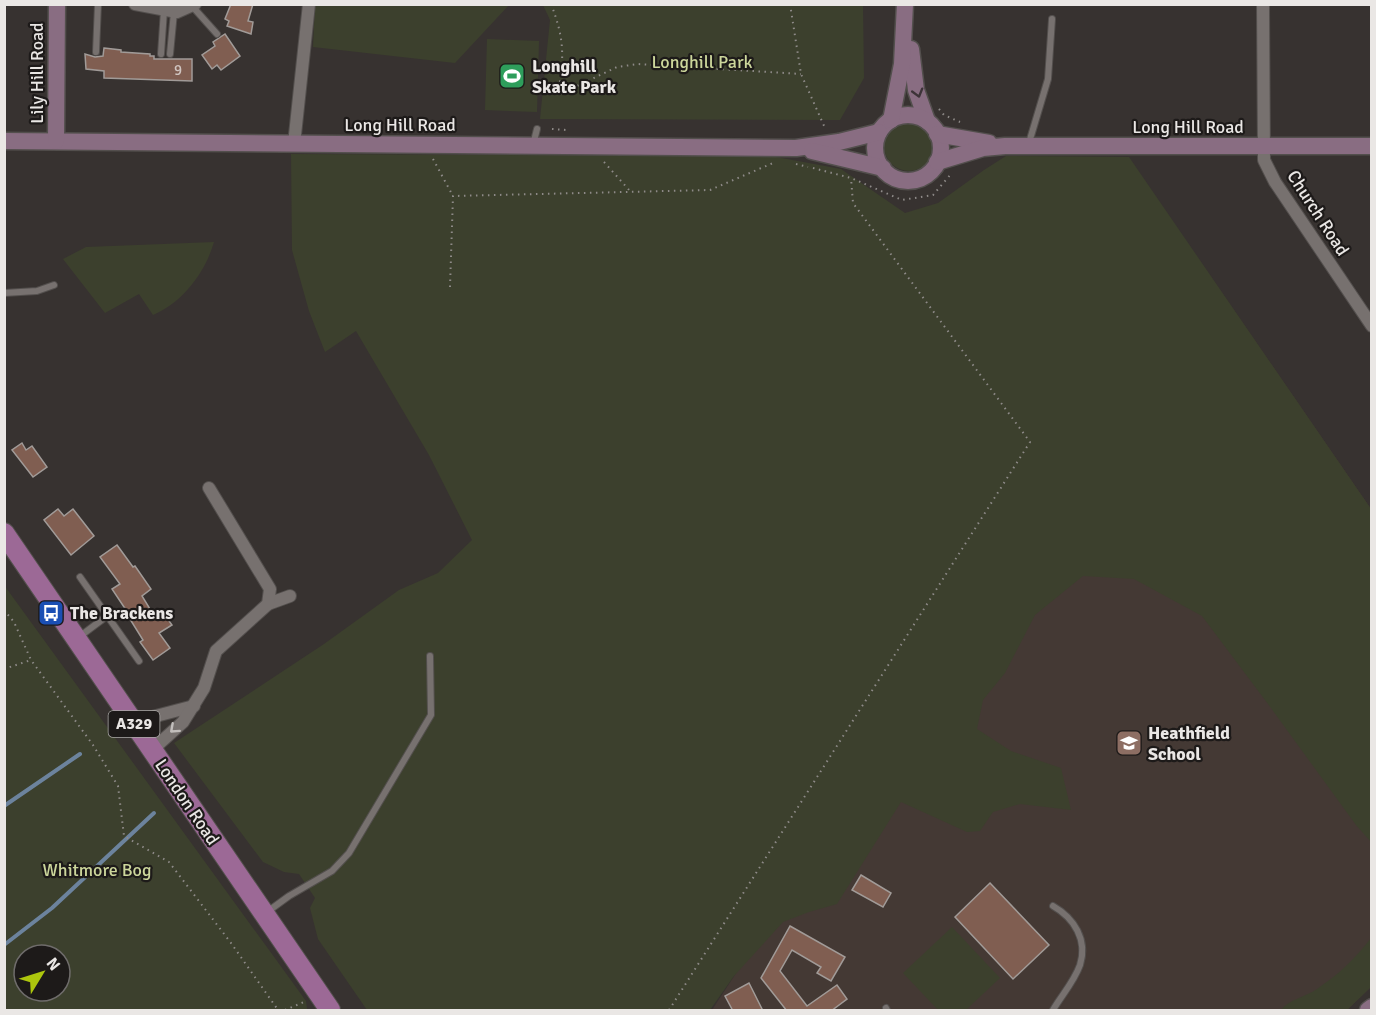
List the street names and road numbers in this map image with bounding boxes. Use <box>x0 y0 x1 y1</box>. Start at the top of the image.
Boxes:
street label: Lily Hill Road <box>26 22 48 124</box>
street label: Long Hill Road <box>344 114 456 136</box>
street label: Long Hill Road <box>1132 116 1244 138</box>
street label: Church Road <box>1282 166 1354 260</box>
road number: A329 <box>108 711 160 737</box>
street label: London Road <box>150 755 224 849</box>

